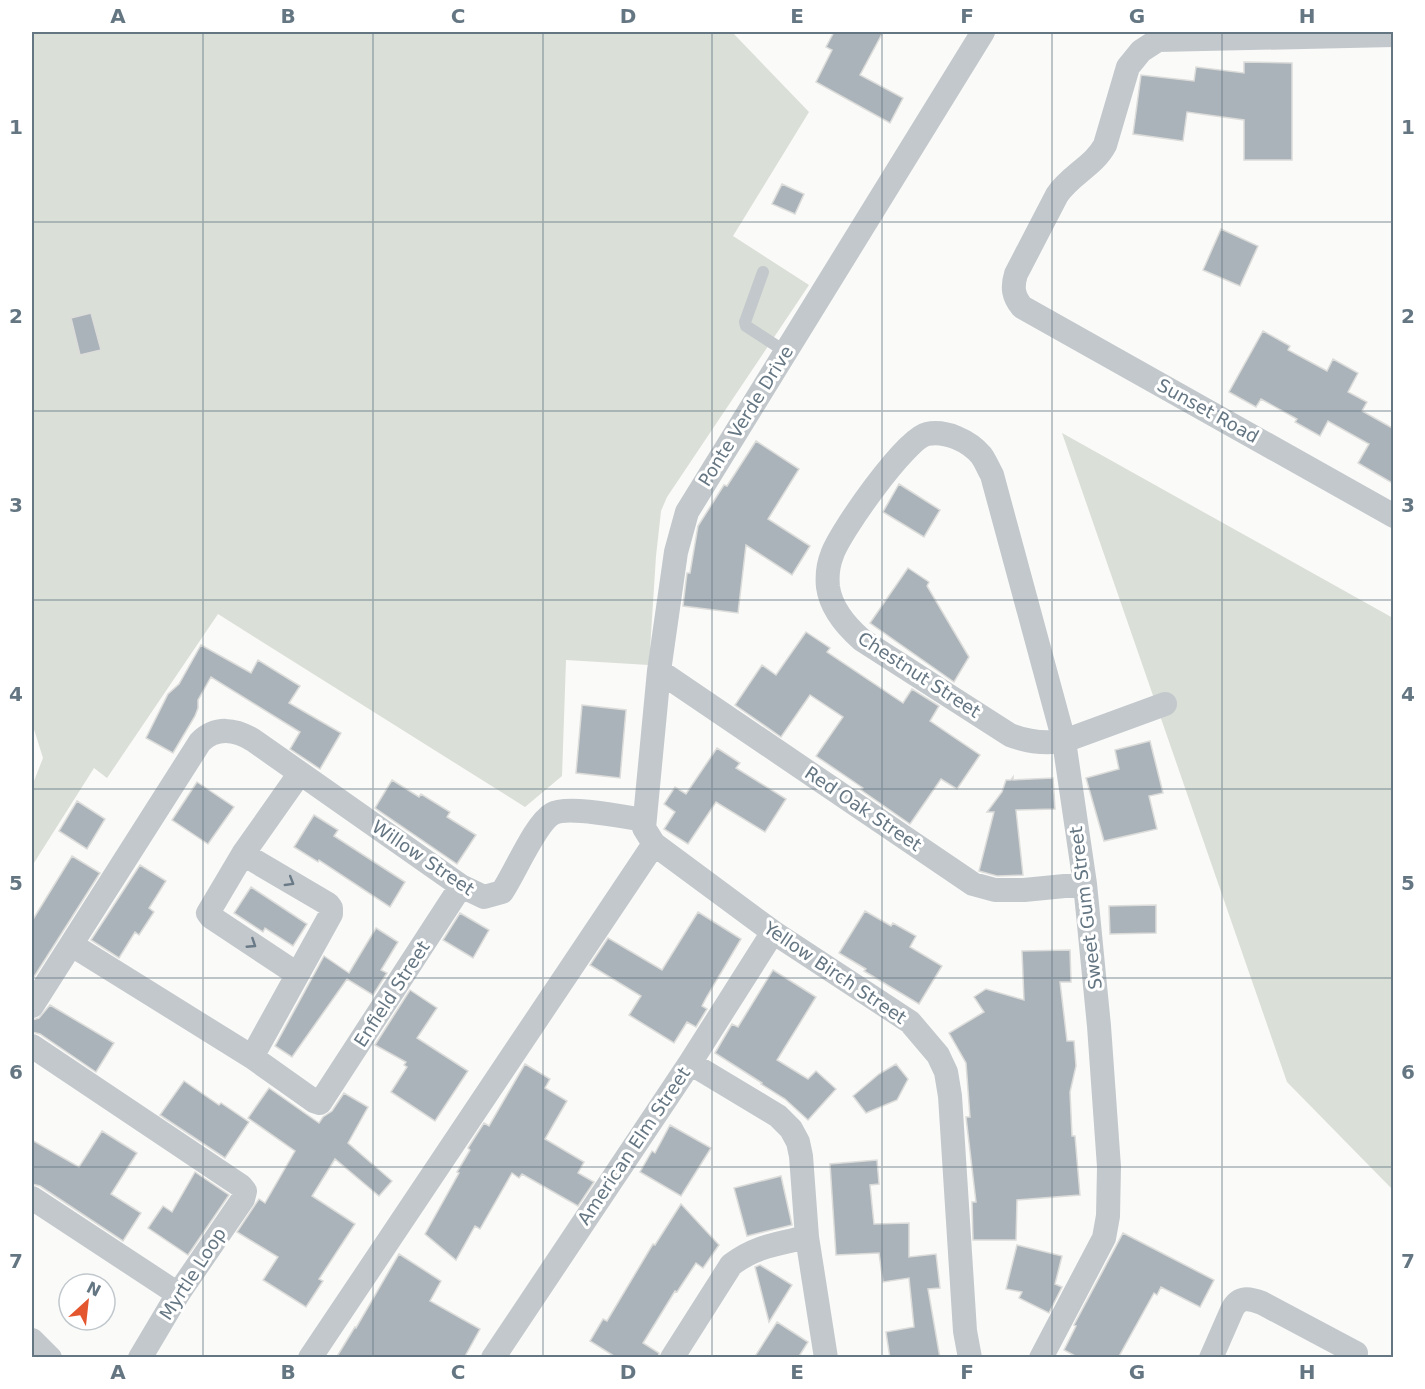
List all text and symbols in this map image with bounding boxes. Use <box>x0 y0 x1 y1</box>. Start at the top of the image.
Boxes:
text: A <box>110 4 126 28</box>
text: B <box>280 4 296 28</box>
text: C <box>451 4 465 28</box>
text: D <box>620 4 636 28</box>
text: E <box>790 4 804 28</box>
text: F <box>960 4 974 28</box>
text: G <box>1129 4 1145 28</box>
text: H <box>1299 4 1315 28</box>
text: 1 <box>9 115 23 139</box>
text: 1 <box>1401 115 1415 139</box>
text: 2 <box>9 304 23 328</box>
text: 2 <box>1401 304 1415 328</box>
street label: Ponte Verde Drive <box>694 342 797 490</box>
street label: Sunset Road <box>1154 374 1263 447</box>
text: 3 <box>9 493 23 517</box>
text: 3 <box>1401 493 1415 517</box>
street label: Chestnut Street <box>854 627 984 722</box>
text: 4 <box>9 682 23 706</box>
text: 4 <box>1401 682 1415 706</box>
street label: Red Oak Street <box>801 762 926 855</box>
street label: Willow Street <box>368 816 478 899</box>
street label: Sweet Gum Street <box>1065 825 1106 991</box>
text: 5 <box>9 871 23 895</box>
text: 5 <box>1401 871 1415 895</box>
one-way arrow <box>284 874 294 886</box>
street label: Yellow Birch Street <box>759 917 910 1028</box>
one-way arrow <box>245 937 256 948</box>
street label: Enfield Street <box>350 937 434 1051</box>
text: 6 <box>9 1060 23 1084</box>
text: 6 <box>1401 1060 1415 1084</box>
street label: American Elm Street <box>573 1063 694 1229</box>
street label: Myrtle Loop <box>155 1224 230 1324</box>
text: 7 <box>9 1249 23 1273</box>
text: 7 <box>1401 1249 1415 1273</box>
north arrow <box>57 1272 117 1332</box>
text: N <box>83 1278 104 1301</box>
text: A <box>110 1360 126 1384</box>
text: B <box>280 1360 296 1384</box>
text: C <box>451 1360 465 1384</box>
text: D <box>620 1360 636 1384</box>
text: E <box>790 1360 804 1384</box>
text: F <box>960 1360 974 1384</box>
text: G <box>1129 1360 1145 1384</box>
text: H <box>1299 1360 1315 1384</box>

